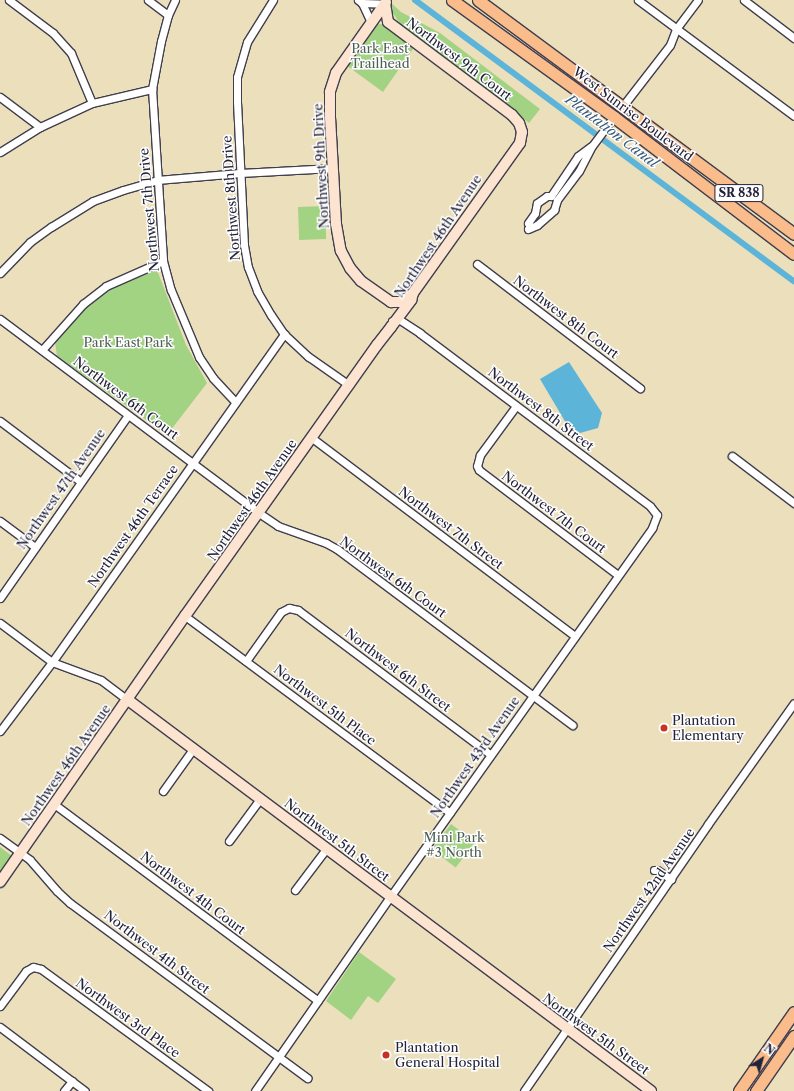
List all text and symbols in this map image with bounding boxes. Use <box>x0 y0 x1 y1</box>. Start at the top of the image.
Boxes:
street label: Northwest 9th Court <box>403 14 515 104</box>
park label: Park East Trailhead <box>350 41 410 72</box>
street label: West Sunrise Boulevard <box>570 64 696 164</box>
water label: Plantation Canal <box>562 91 662 171</box>
street label: Northwest 9th Drive <box>310 103 332 229</box>
street label: Northwest 8th Drive <box>219 135 243 261</box>
street label: Northwest 7th Drive <box>136 148 162 272</box>
street label: Northwest 46th Avenue <box>391 171 485 301</box>
road number: SR 838 <box>714 183 764 203</box>
street label: Northwest 8th Court <box>510 272 622 362</box>
park label: Park East Park <box>83 334 173 350</box>
street label: Northwest 6th Court <box>70 353 182 443</box>
street label: Northwest 8th Street <box>485 364 597 454</box>
street label: Northwest 47th Avenue <box>13 426 109 552</box>
street label: Northwest 46th Avenue <box>204 436 300 564</box>
street label: Northwest 46th Terrace <box>85 462 181 590</box>
street label: Northwest 7th Court <box>499 468 609 556</box>
street label: Northwest 7th Street <box>396 484 506 572</box>
street label: Northwest 6th Court <box>337 533 449 621</box>
street label: Northwest 6th Street <box>342 625 454 715</box>
street label: Northwest 5th Place <box>271 661 379 749</box>
street label: Northwest 43rd Avenue <box>427 693 523 821</box>
street label: Northwest 46th Avenue <box>18 701 114 829</box>
place label: Plantation Elementary <box>672 713 744 744</box>
marker: Plantation Elementary <box>659 723 669 733</box>
street label: Northwest 5th Street <box>281 795 393 885</box>
street label: Northwest 42nd Avenue <box>600 825 698 955</box>
park label: Mini Park #3 North <box>424 830 484 861</box>
street label: Northwest 4th Court <box>137 848 249 938</box>
street label: Northwest 4th Street <box>101 907 213 997</box>
street label: Northwest 3rd Place <box>73 975 183 1061</box>
street label: Northwest 5th Street <box>540 990 652 1078</box>
north arrow <box>742 1039 782 1079</box>
place label: Plantation General Hospital <box>395 1040 500 1071</box>
text: N <box>761 1041 777 1058</box>
marker: Plantation General Hospital <box>380 1049 392 1061</box>

